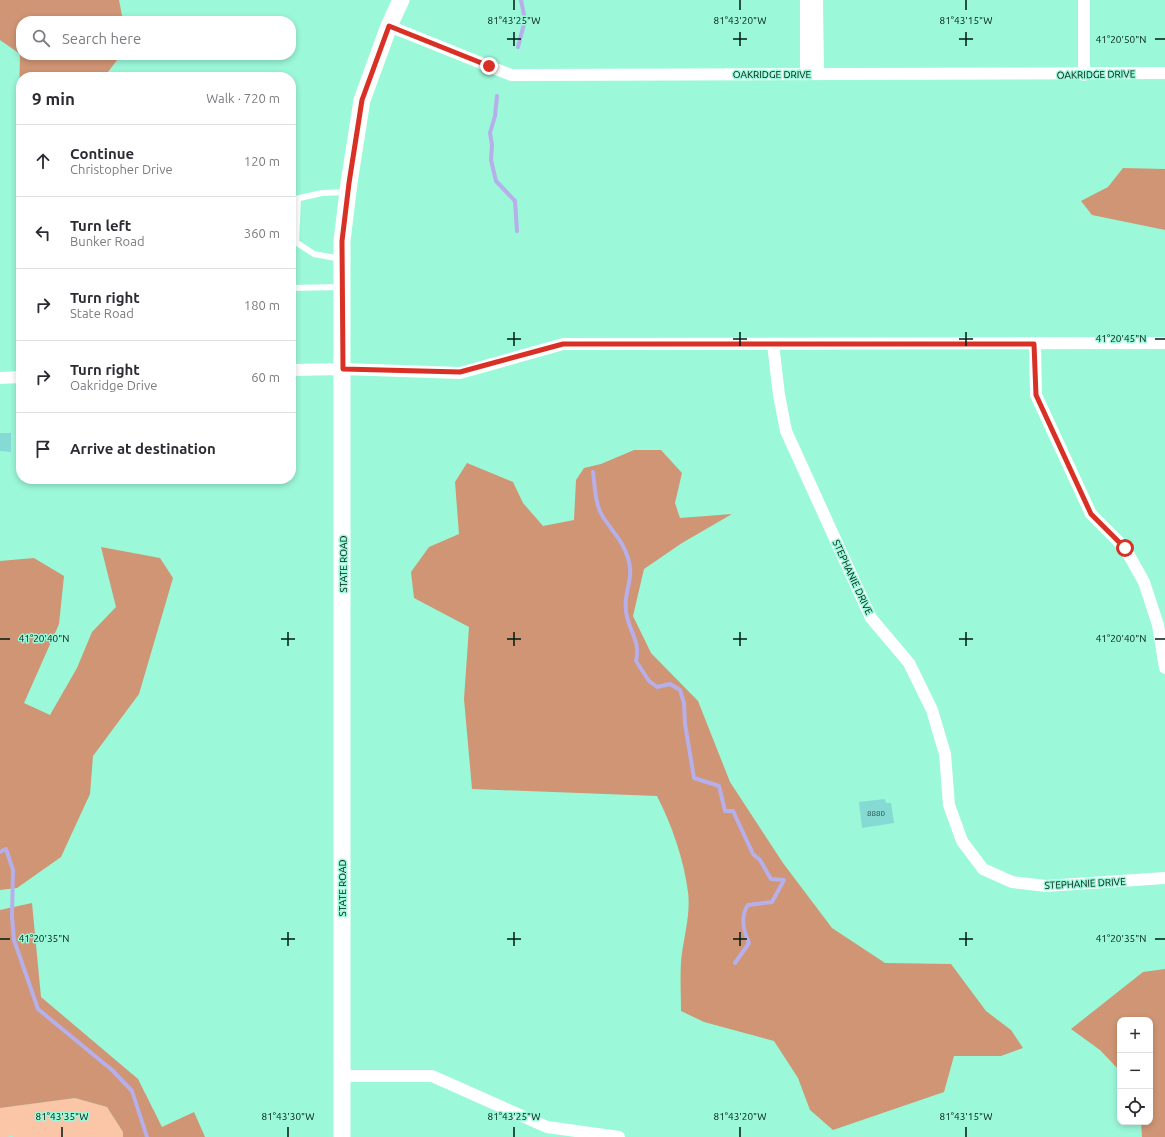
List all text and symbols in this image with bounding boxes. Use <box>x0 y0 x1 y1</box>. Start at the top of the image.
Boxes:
text: 81°43'25"W <box>488 15 540 26</box>
text: 81°43'20"W <box>714 15 766 26</box>
text: 81°43'15"W <box>940 15 992 26</box>
search box <box>16 16 296 60</box>
icon: search <box>30 27 52 49</box>
text: Search here <box>62 30 141 47</box>
text: 41°20'50"N <box>1096 34 1146 45</box>
route end <box>480 57 498 75</box>
street label: OAKRIDGE DRIVE <box>1057 68 1136 81</box>
street label: OAKRIDGE DRIVE <box>733 69 812 80</box>
text: 9 min <box>32 89 75 108</box>
text: Walk · 720 m <box>206 91 280 105</box>
text: Continue <box>70 145 134 162</box>
icon: ahead <box>32 150 54 172</box>
text: 120 m <box>244 154 280 168</box>
text: Christopher Drive <box>70 162 173 176</box>
text: Turn left <box>70 217 131 234</box>
icon: left <box>32 222 54 244</box>
text: 360 m <box>244 226 280 240</box>
text: Bunker Road <box>70 234 145 248</box>
text: Turn right <box>70 289 140 306</box>
icon: right <box>32 294 54 316</box>
text: 180 m <box>244 298 280 312</box>
text: State Road <box>70 306 134 320</box>
text: 41°20'45"N <box>1096 333 1146 344</box>
text: Turn right <box>70 361 140 378</box>
icon: right <box>32 366 54 388</box>
text: 60 m <box>251 370 280 384</box>
text: Oakridge Drive <box>70 378 157 392</box>
icon: arrive <box>32 438 54 460</box>
text: Arrive at destination <box>70 440 216 457</box>
street label: STATE ROAD <box>338 535 349 593</box>
street label: STEPHANIE DRIVE <box>830 538 875 617</box>
route start <box>1116 539 1134 557</box>
text: 41°20'40"N <box>19 633 69 644</box>
text: 41°20'40"N <box>1096 633 1146 644</box>
house number: 8880 <box>867 809 886 818</box>
street label: STATE ROAD <box>337 859 348 917</box>
street label: STEPHANIE DRIVE <box>1044 876 1126 891</box>
text: 41°20'35"N <box>19 933 69 944</box>
text: 41°20'35"N <box>1096 933 1146 944</box>
map controls <box>1117 1017 1153 1125</box>
button: + <box>1117 1017 1153 1053</box>
button: − <box>1117 1053 1153 1089</box>
button: locate <box>1117 1089 1153 1125</box>
text: 81°43'35"W <box>36 1111 88 1122</box>
text: 81°43'30"W <box>262 1111 314 1122</box>
text: 81°43'25"W <box>488 1111 540 1122</box>
text: 81°43'20"W <box>714 1111 766 1122</box>
text: 81°43'15"W <box>940 1111 992 1122</box>

